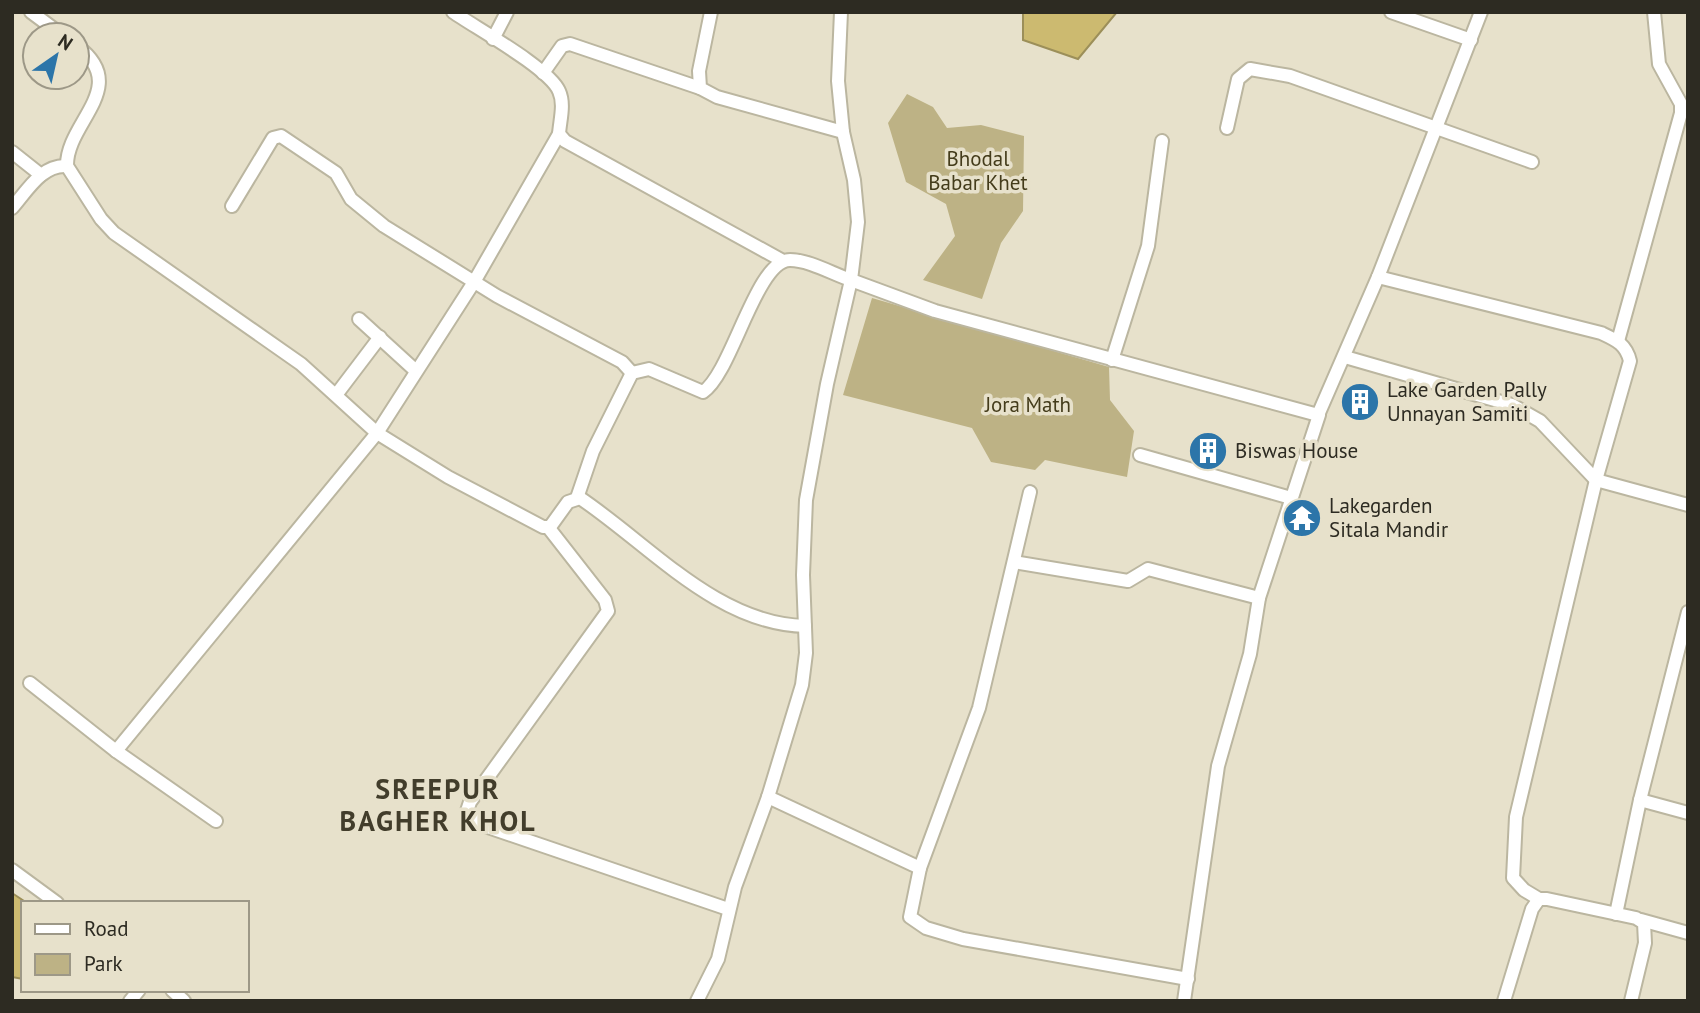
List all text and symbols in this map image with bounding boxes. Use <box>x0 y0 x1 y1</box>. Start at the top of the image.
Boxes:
north arrow <box>21 21 91 91</box>
text: N <box>54 28 77 55</box>
park label: Bhodal Babar Khet <box>928 145 1028 196</box>
place label: Lake Garden Pally Unnayan Samiti <box>1387 376 1547 427</box>
building icon: Lake Garden Pally Unnayan Samiti <box>1339 381 1381 423</box>
park label: Jora Math <box>984 391 1071 418</box>
building icon: Biswas House <box>1187 430 1229 472</box>
place label: Biswas House <box>1235 437 1358 464</box>
place label: Lakegarden Sitala Mandir <box>1329 492 1448 543</box>
temple icon: Lakegarden Sitala Mandir <box>1281 497 1323 539</box>
district label: SREEPUR BAGHER KHOL <box>339 770 537 839</box>
legend <box>21 901 248 992</box>
text: Road <box>84 915 128 942</box>
text: Park <box>84 950 123 977</box>

